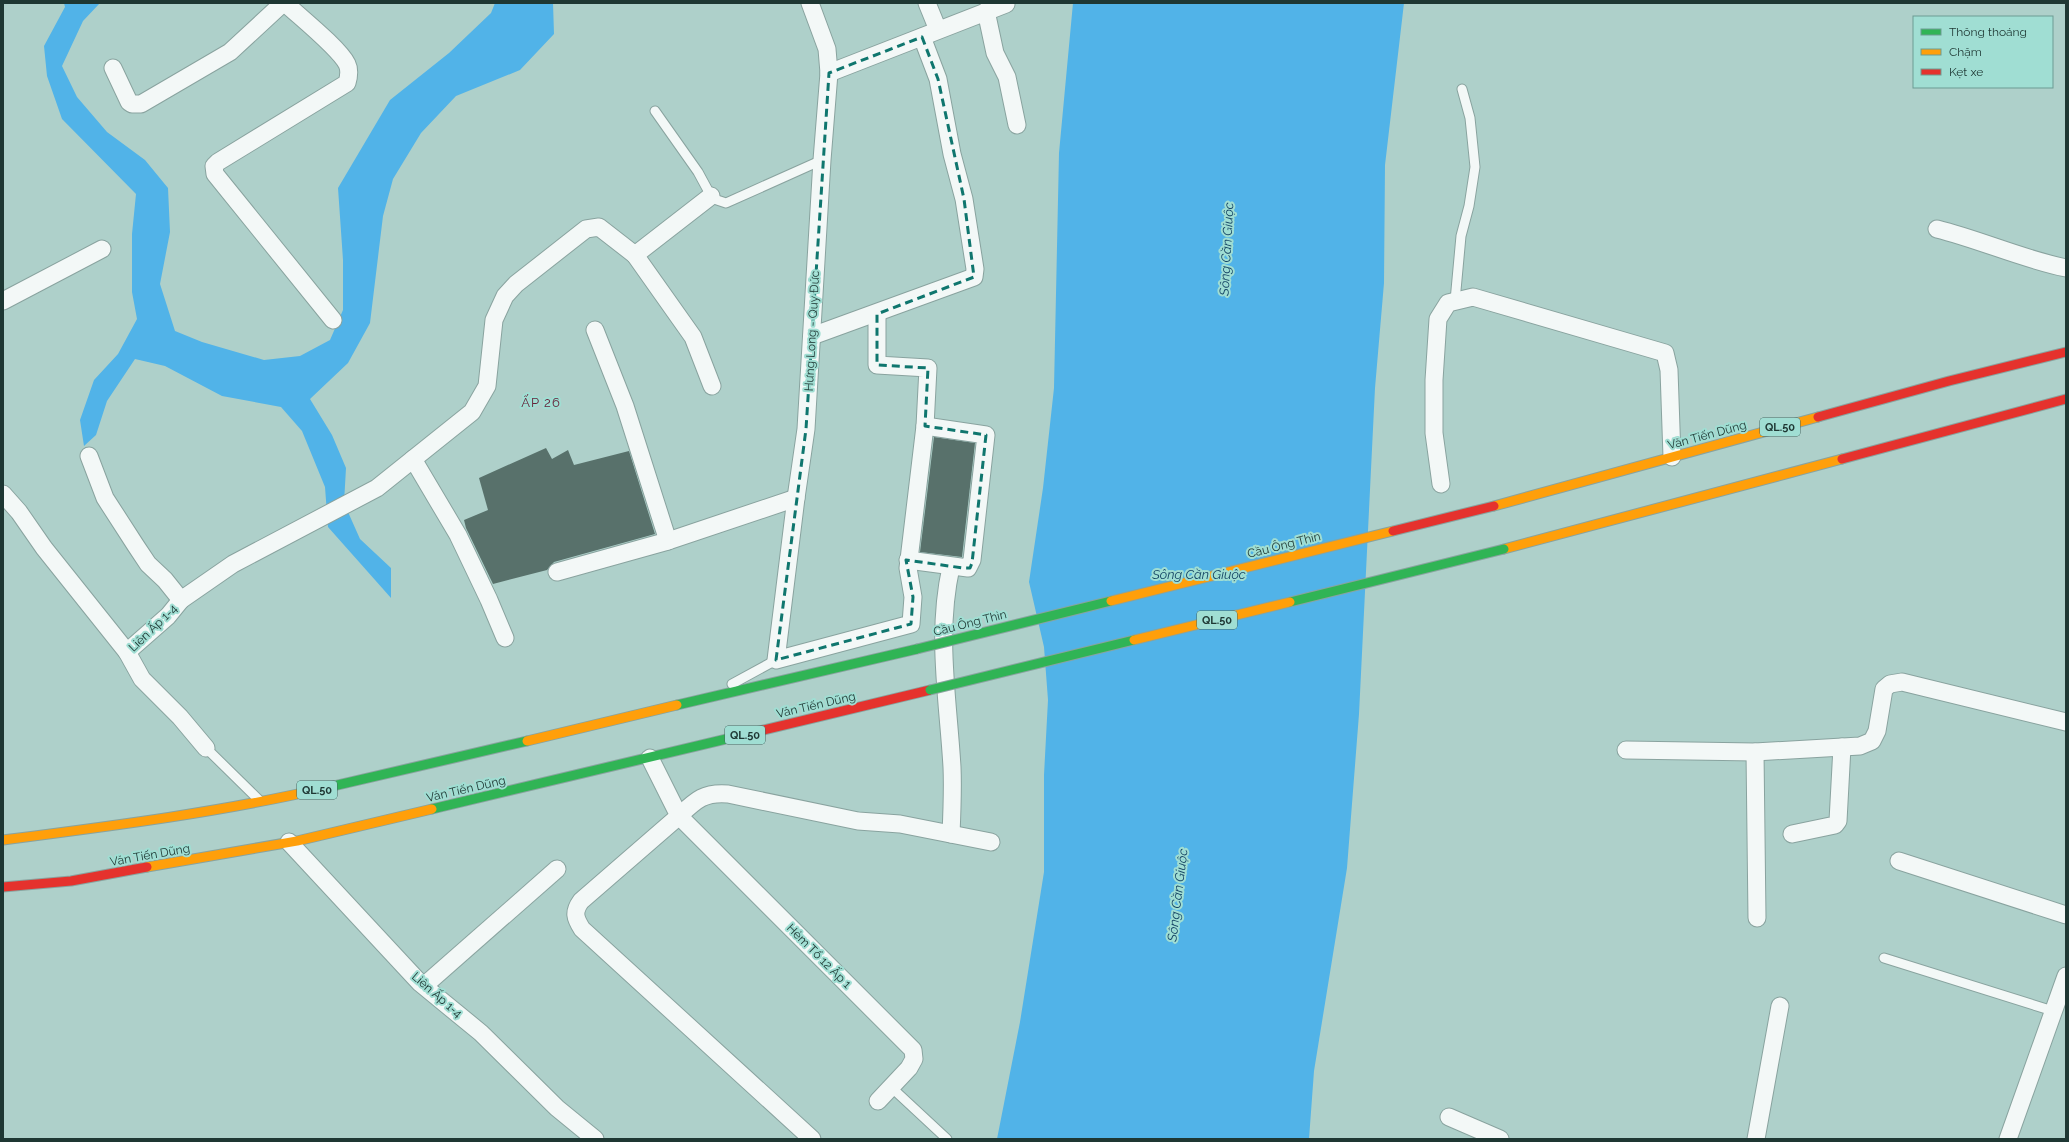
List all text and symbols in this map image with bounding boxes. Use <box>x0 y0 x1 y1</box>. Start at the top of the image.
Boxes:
legend <box>1913 16 2053 88</box>
text: Thông thoáng <box>1949 25 2027 39</box>
text: Chậm <box>1949 45 1982 59</box>
text: Kẹt xe <box>1949 65 1983 79</box>
water label: Sông Cần Giuộc <box>1217 202 1236 297</box>
street label: Hưng Long - Quy Đức <box>802 270 822 392</box>
district label: ẤP 26 <box>521 394 561 410</box>
street label: Văn Tiến Dũng <box>1666 418 1748 452</box>
road number: QL.50 <box>1760 418 1800 436</box>
street label: Cầu Ông Thìn <box>1246 529 1322 561</box>
water label: Sông Cần Giuộc <box>1151 567 1246 582</box>
street label: Liên Ấp 1-4 <box>126 601 180 655</box>
street label: Cầu Ông Thìn <box>932 607 1008 639</box>
road number: QL.50 <box>1197 611 1237 629</box>
street label: Văn Tiến Dũng <box>775 689 857 721</box>
road number: QL.50 <box>725 726 765 744</box>
street label: Văn Tiến Dũng <box>425 773 507 805</box>
road number: QL.50 <box>297 781 337 799</box>
street label: Văn Tiến Dũng <box>109 841 191 869</box>
water label: Sông Cần Giuộc <box>1164 848 1191 943</box>
street label: Hẻm Tổ 12 Ấp 1 <box>784 921 854 991</box>
street label: Liên Ấp 1-4 <box>409 969 465 1021</box>

